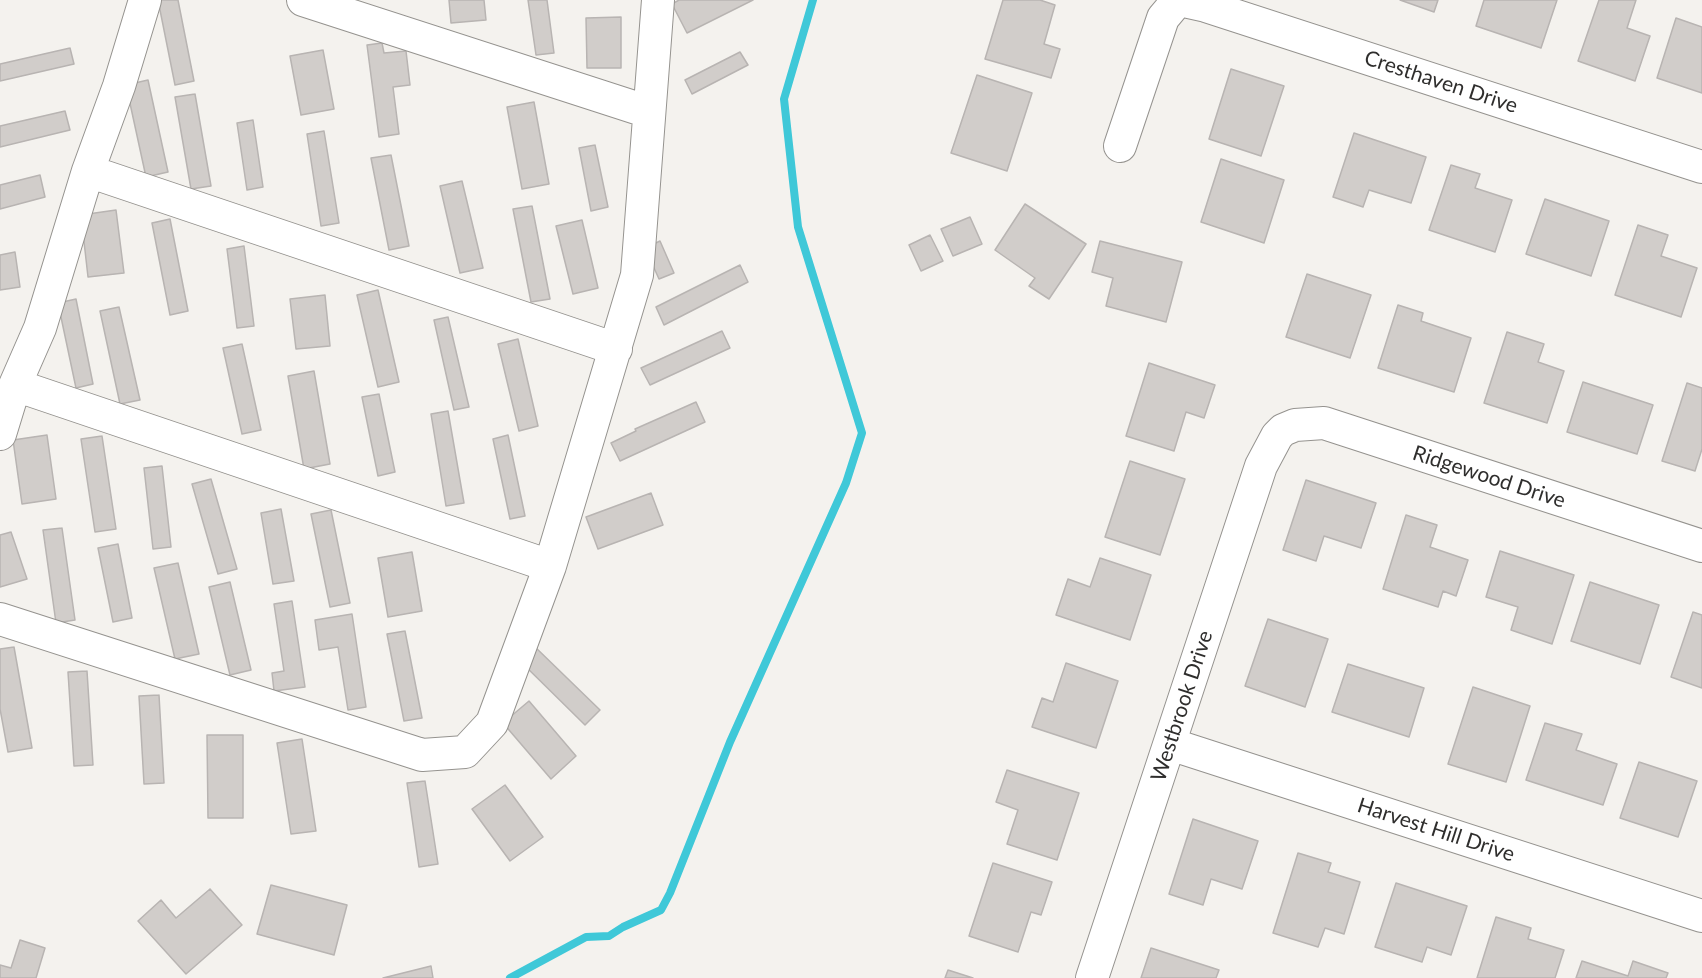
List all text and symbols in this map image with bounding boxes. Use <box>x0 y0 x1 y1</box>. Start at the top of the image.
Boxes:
street label: Cresthaven Drive <box>1361 45 1521 119</box>
street label: Ridgewood Drive <box>1410 440 1568 514</box>
street label: Westbrook Drive <box>1146 627 1218 785</box>
street label: Harvest Hill Drive <box>1354 793 1518 867</box>

